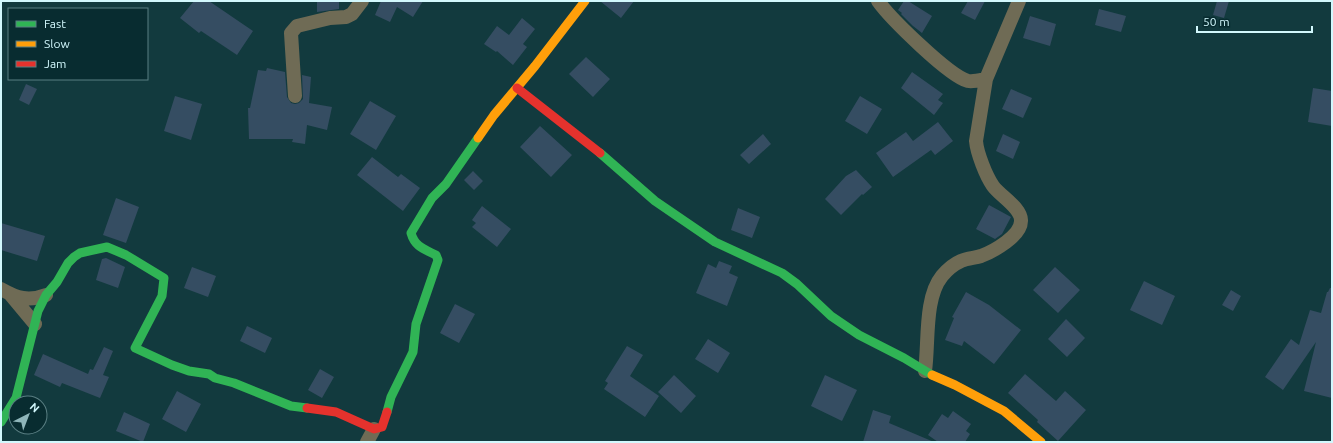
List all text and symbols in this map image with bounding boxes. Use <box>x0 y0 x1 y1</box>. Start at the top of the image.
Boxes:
legend <box>8 8 148 80</box>
scale bar <box>1197 8 1312 34</box>
text: 50 m <box>1203 15 1230 28</box>
text: Fast <box>44 17 66 30</box>
text: Slow <box>44 37 70 50</box>
text: Jam <box>44 57 66 70</box>
north arrow <box>8 395 48 435</box>
text: N <box>28 400 42 415</box>

